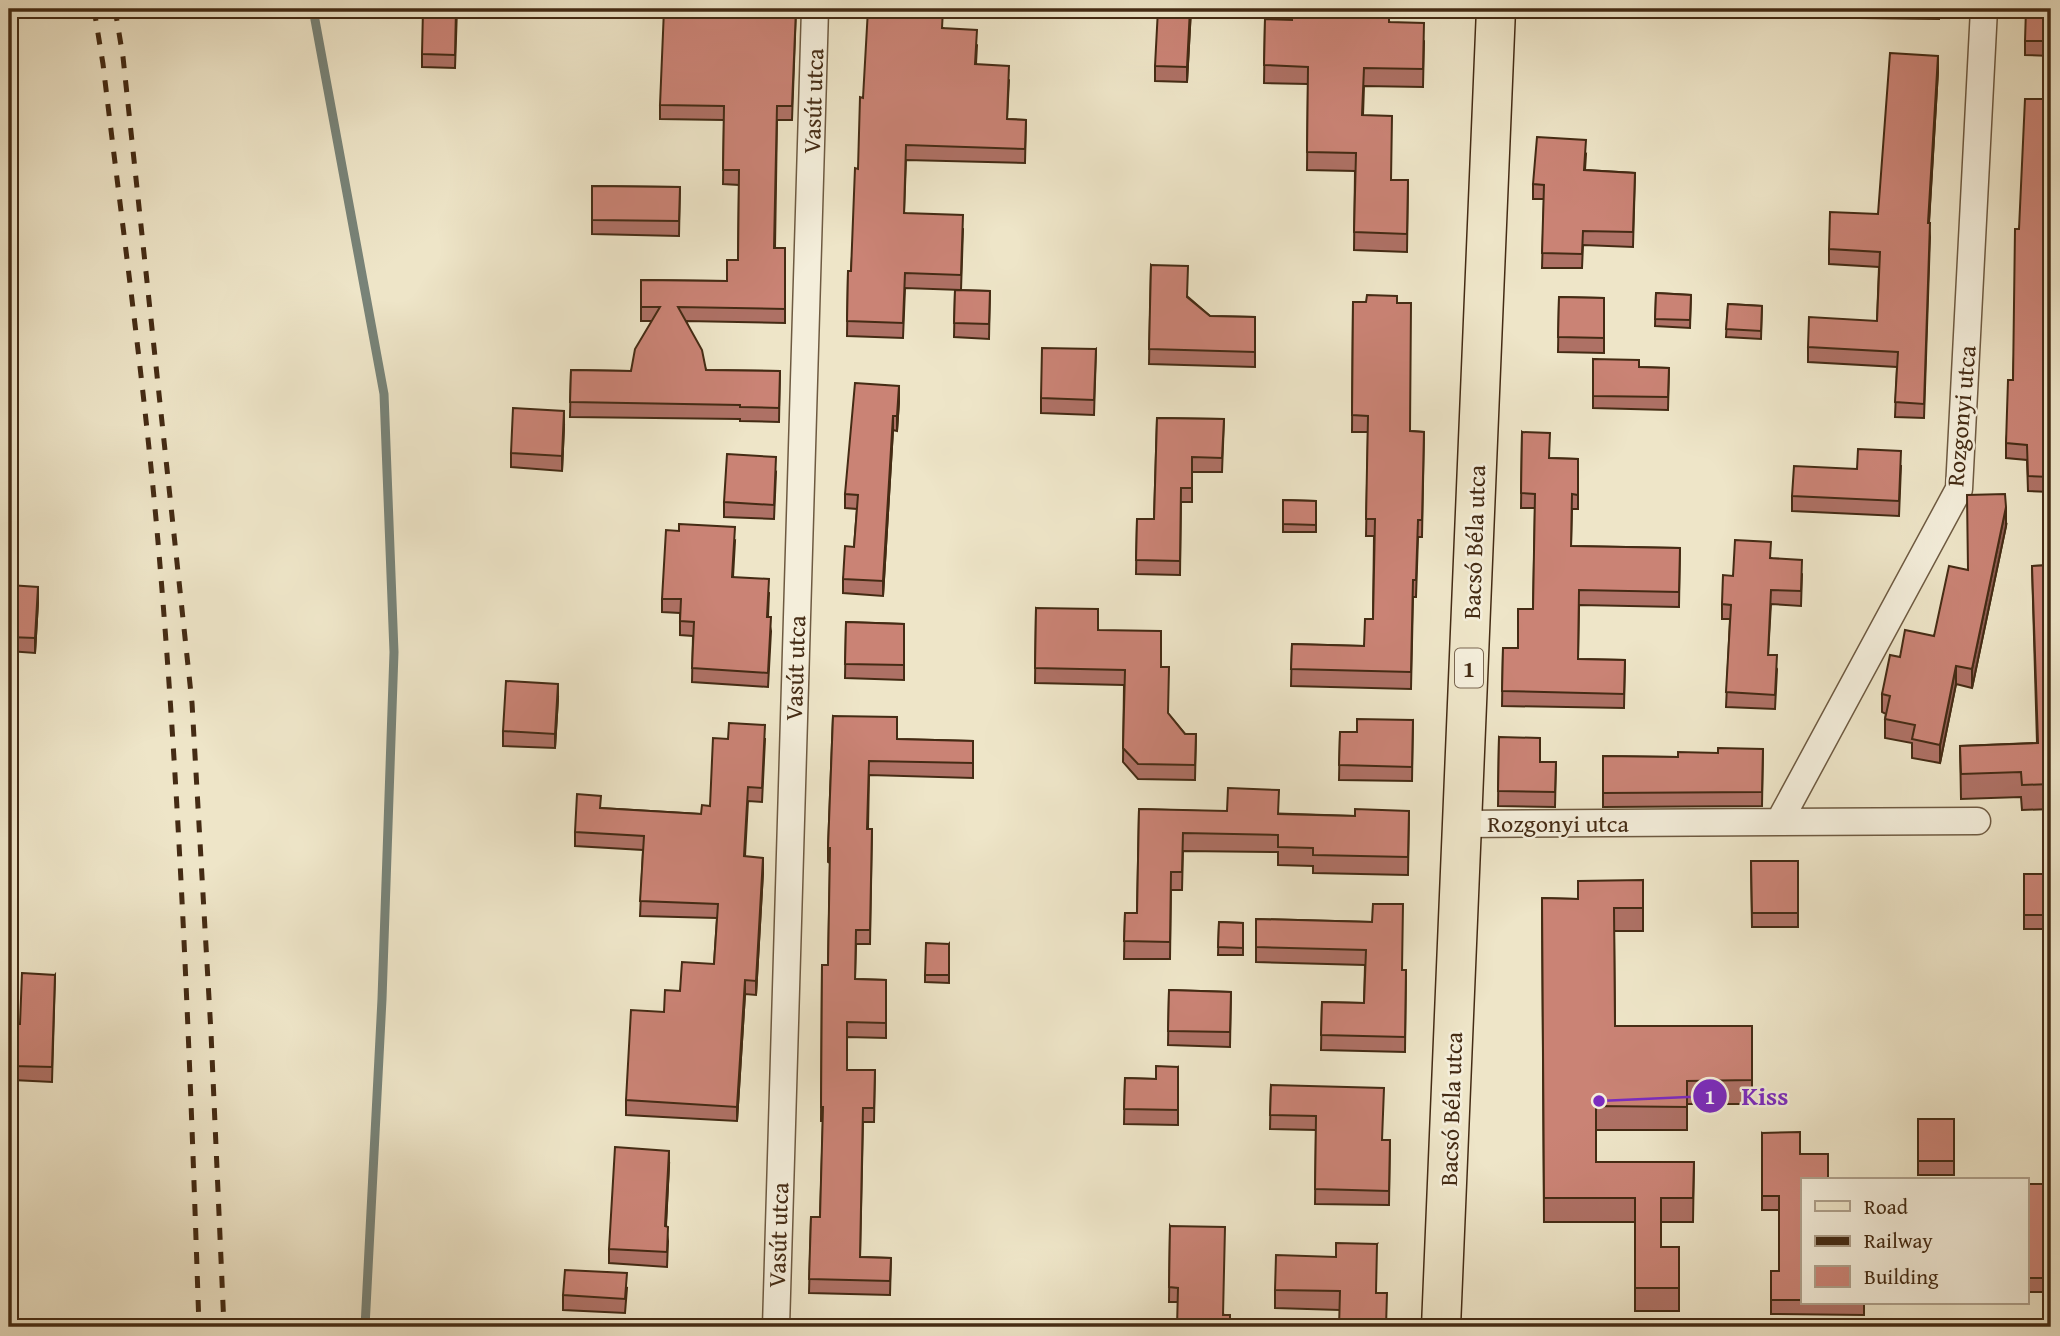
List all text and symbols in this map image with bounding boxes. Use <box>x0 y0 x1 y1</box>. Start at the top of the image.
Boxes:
street label: Vasút utca <box>794 47 832 154</box>
street label: Rozgonyi utca <box>1937 343 1985 488</box>
street label: Bacsó Béla utca <box>1454 464 1494 620</box>
street label: Vasút utca <box>776 614 814 721</box>
road number: 1 <box>1455 648 1483 688</box>
street label: Rozgonyi utca <box>1487 806 1629 841</box>
street label: Bacsó Béla utca <box>1431 1031 1471 1187</box>
callout: Kiss <box>1693 1073 1803 1120</box>
text: Kiss <box>1742 1076 1788 1115</box>
text: 1 <box>1705 1081 1715 1112</box>
legend <box>1801 1178 2028 1304</box>
street label: Vasút utca <box>759 1181 797 1288</box>
text: Road <box>1864 1191 1909 1222</box>
text: Railway <box>1864 1225 1933 1256</box>
text: Building <box>1864 1261 1939 1292</box>

